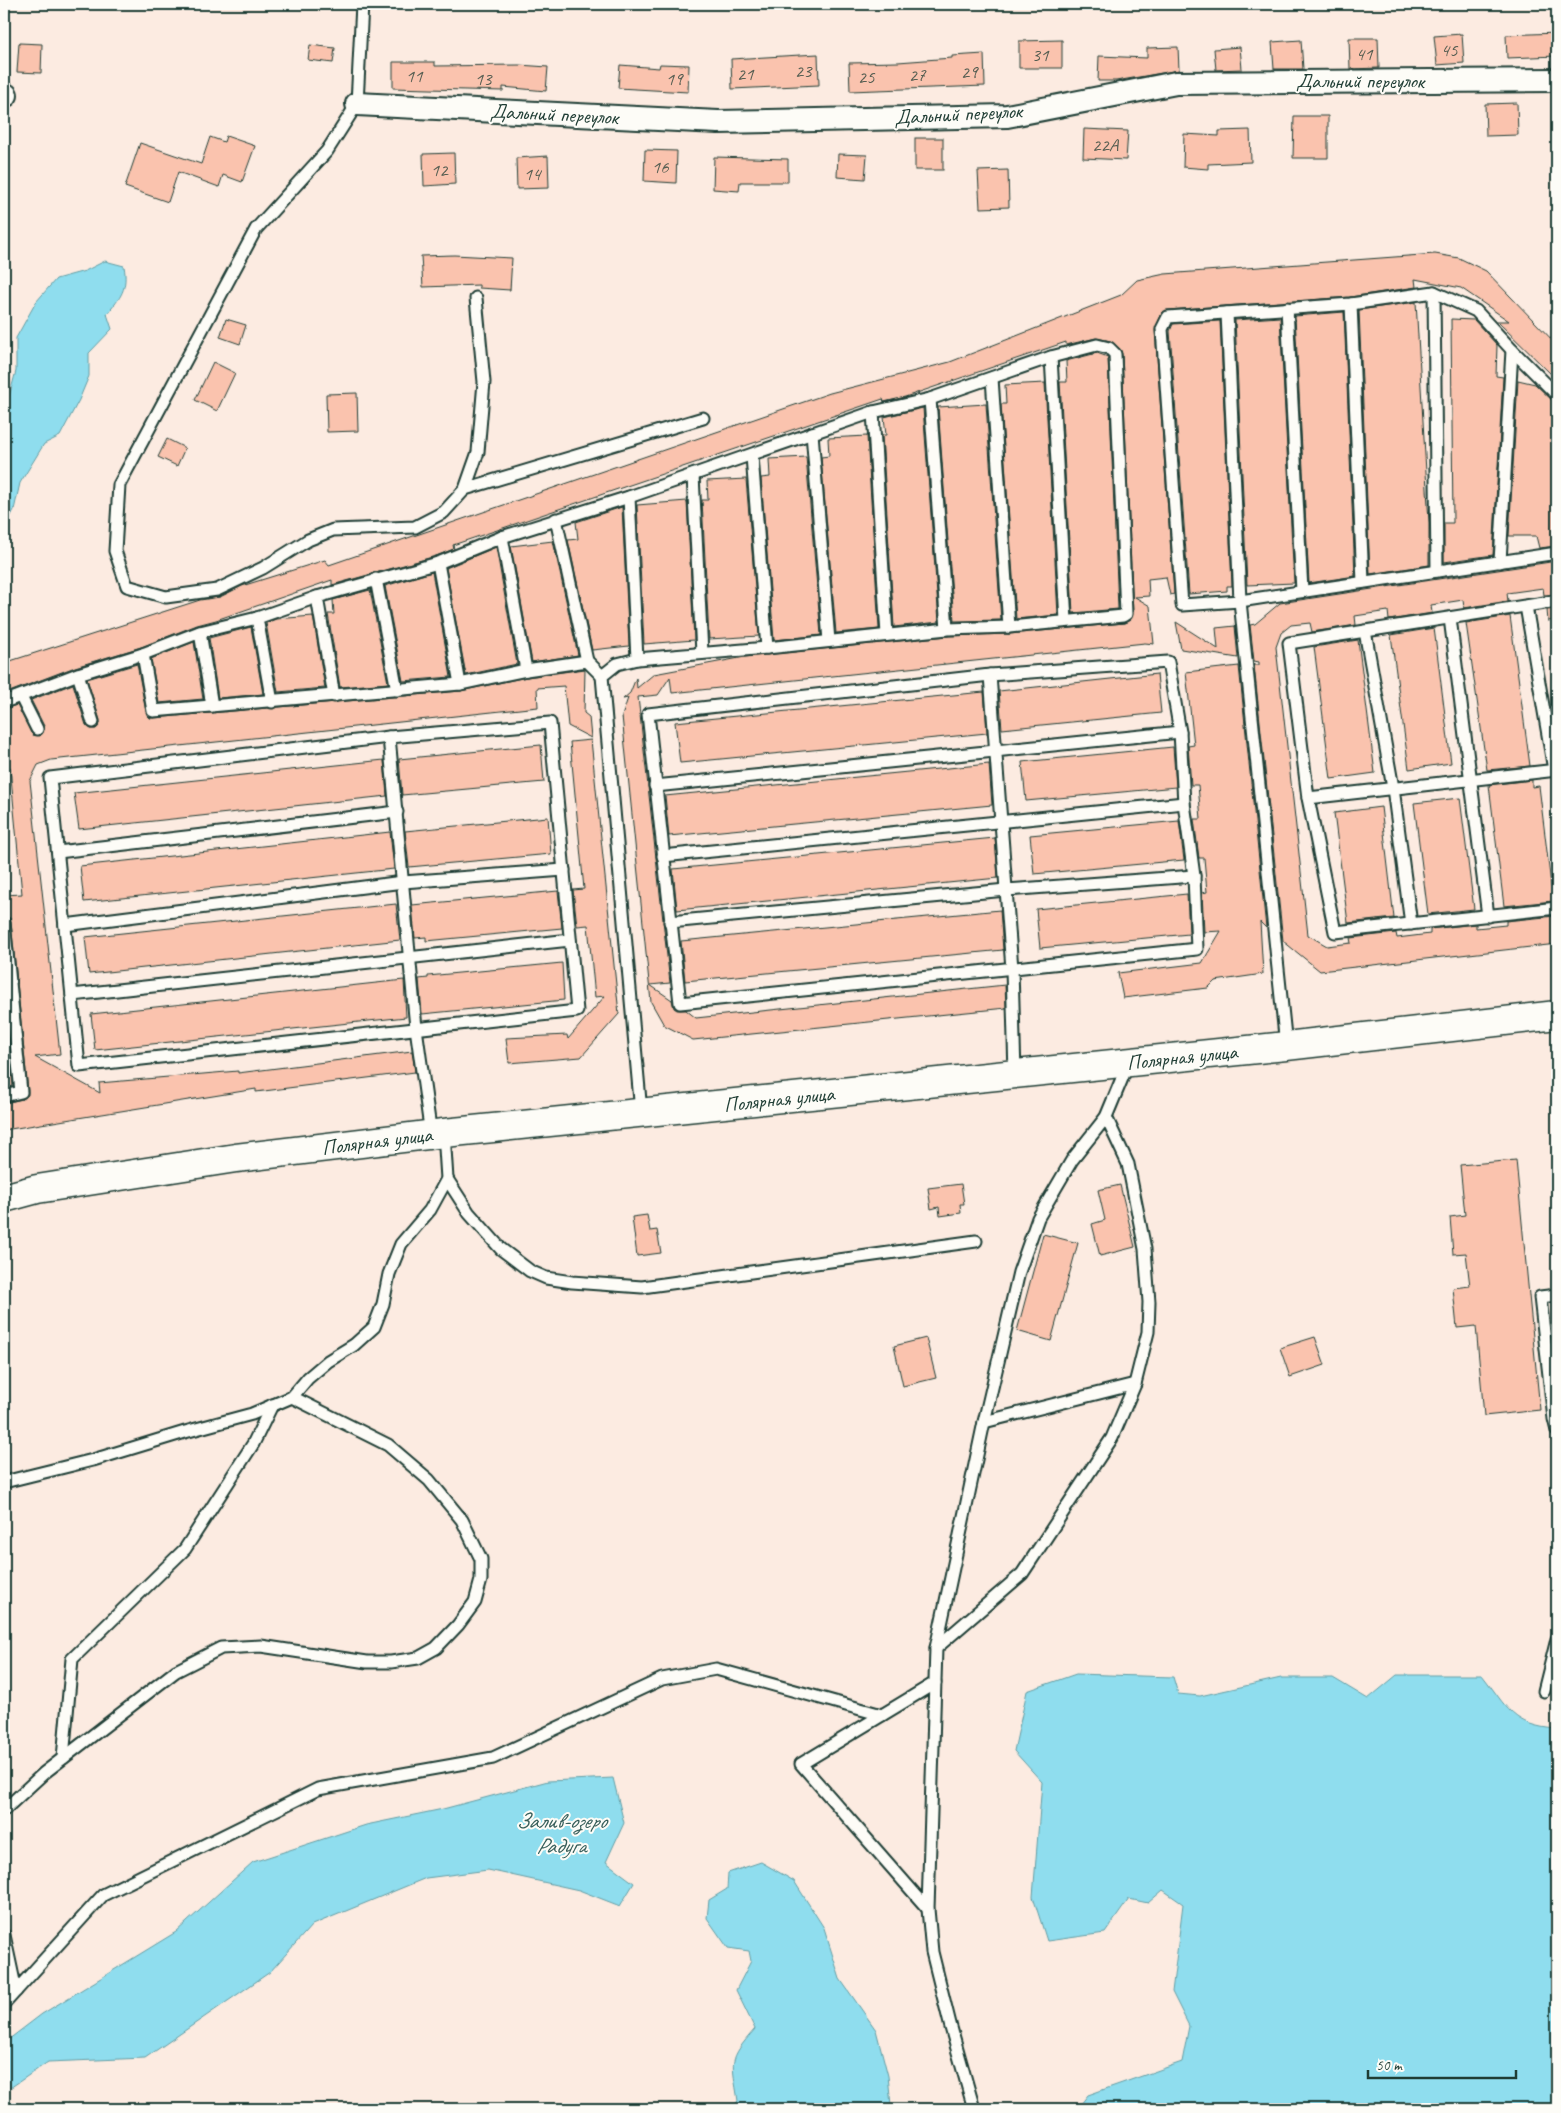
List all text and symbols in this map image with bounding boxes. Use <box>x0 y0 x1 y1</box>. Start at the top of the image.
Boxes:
house number: 45 <box>1440 38 1459 62</box>
house number: 41 <box>1355 42 1374 66</box>
house number: 31 <box>1031 43 1050 67</box>
house number: 23 <box>794 59 813 83</box>
house number: 29 <box>960 60 979 84</box>
house number: 21 <box>736 62 755 86</box>
house number: 27 <box>908 63 927 87</box>
house number: 11 <box>405 64 424 88</box>
house number: 25 <box>857 65 876 89</box>
house number: 13 <box>474 67 493 91</box>
house number: 19 <box>665 67 684 91</box>
street label: Дальний переулок <box>1296 68 1426 94</box>
street label: Дальний переулок <box>489 98 621 130</box>
street label: Дальний переулок <box>893 98 1025 130</box>
house number: 22А <box>1092 133 1120 157</box>
house number: 16 <box>651 155 670 179</box>
house number: 12 <box>430 158 449 182</box>
house number: 14 <box>523 162 543 186</box>
street label: Полярная улица <box>1126 1038 1240 1076</box>
street label: Полярная улица <box>723 1080 837 1118</box>
street label: Полярная улица <box>320 1121 435 1161</box>
water label: Залив-озеро Радуга <box>516 1807 609 1860</box>
scale bar <box>1368 2048 1516 2080</box>
text: 50 m <box>1376 2056 1403 2075</box>

